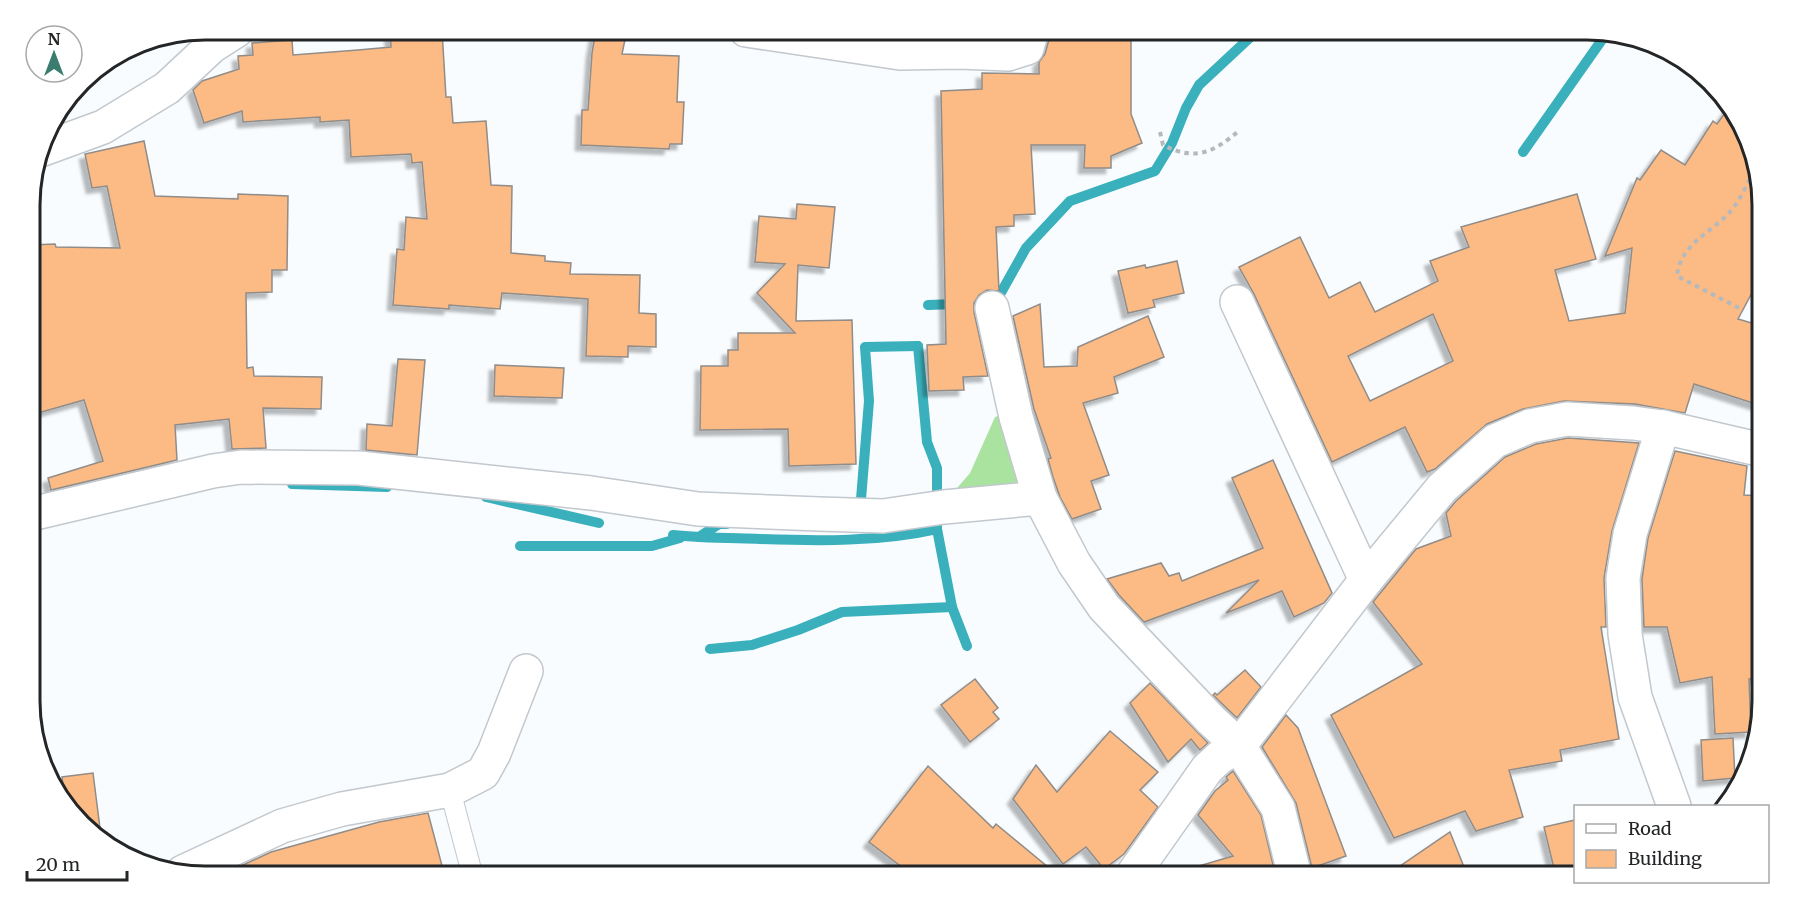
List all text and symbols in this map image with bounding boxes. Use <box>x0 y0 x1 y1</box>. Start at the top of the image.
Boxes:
north arrow <box>24 24 84 84</box>
text: N <box>48 29 61 49</box>
legend <box>1574 805 1769 883</box>
text: Road <box>1628 817 1672 840</box>
scale bar <box>27 844 128 882</box>
text: Building <box>1628 847 1702 870</box>
text: 20 m <box>36 853 80 876</box>

